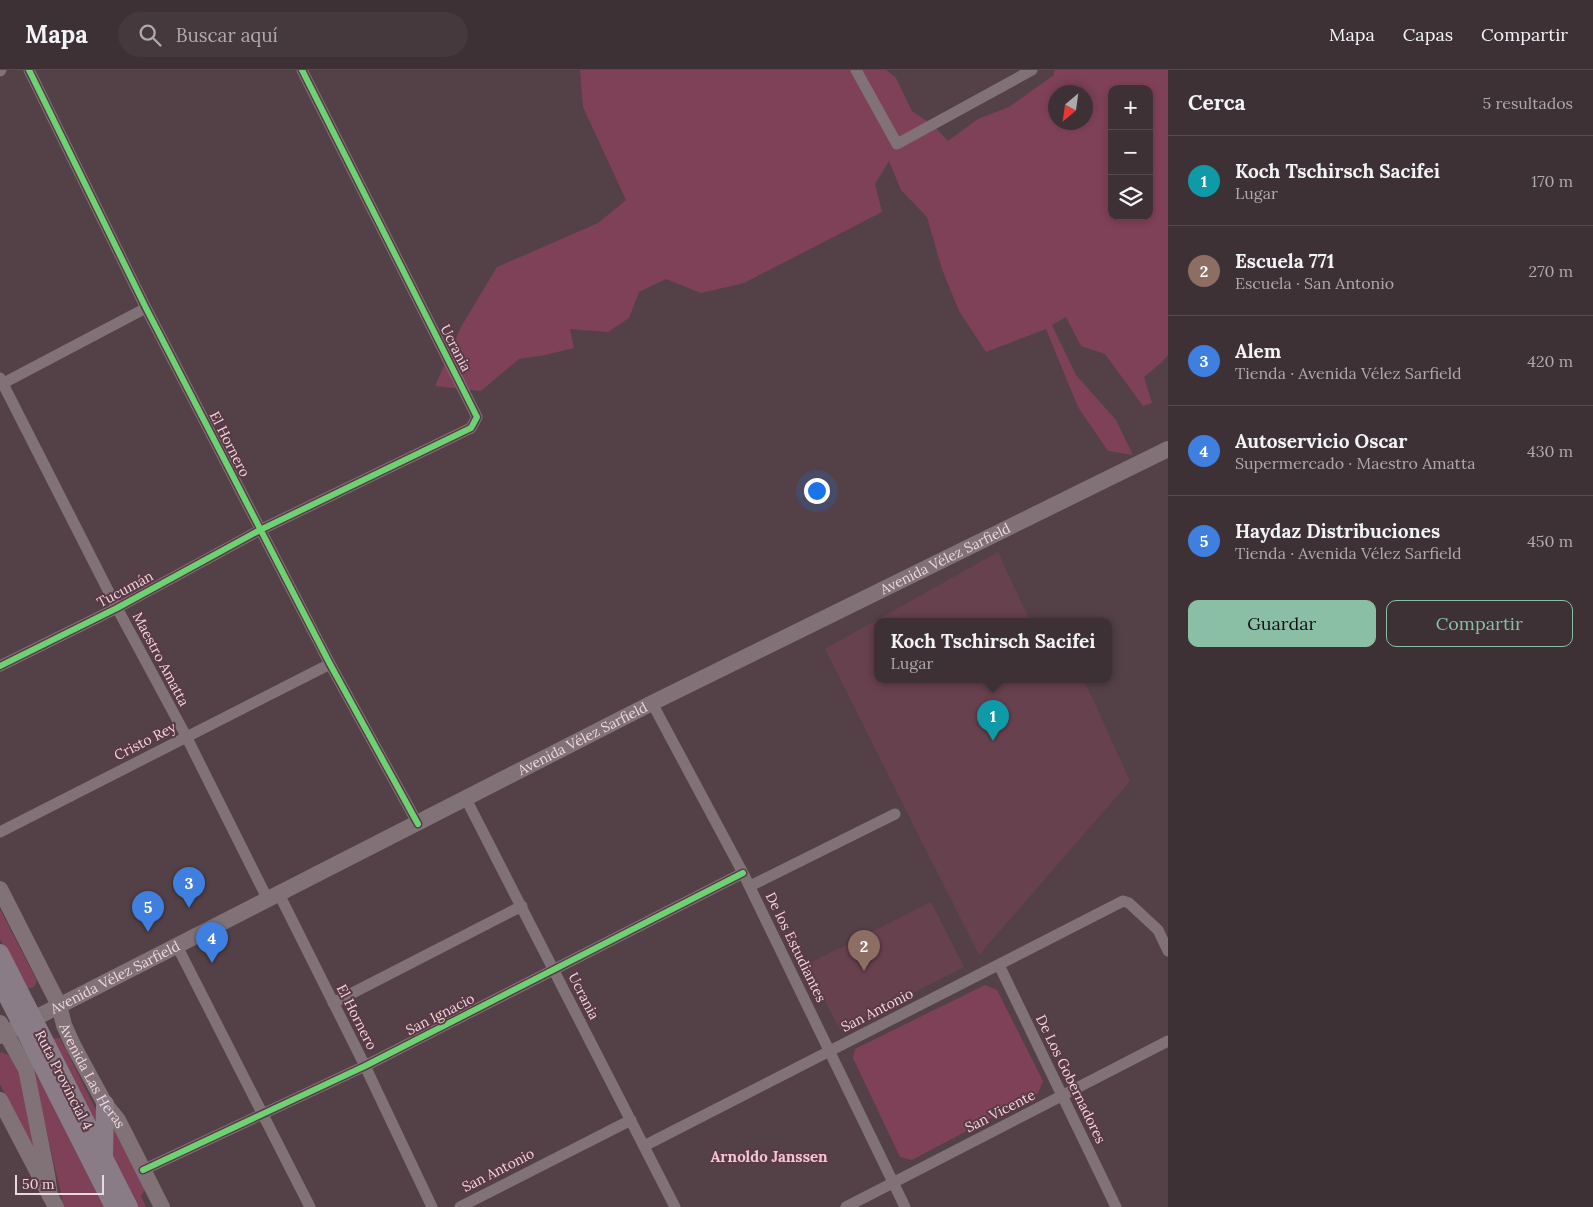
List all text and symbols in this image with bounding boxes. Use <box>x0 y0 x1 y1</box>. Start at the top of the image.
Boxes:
search box <box>118 12 468 57</box>
text: Mapa <box>25 19 88 50</box>
icon: search <box>136 21 164 49</box>
text: Buscar aquí <box>176 23 278 47</box>
text: Mapa <box>1329 23 1375 46</box>
text: Capas <box>1403 23 1453 46</box>
text: Compartir <box>1481 23 1568 46</box>
north arrow <box>1048 85 1093 130</box>
map controls <box>1108 85 1153 220</box>
button: + <box>1108 85 1153 130</box>
text: Cerca <box>1188 89 1246 116</box>
text: 5 resultados <box>1482 93 1573 113</box>
button: − <box>1108 130 1153 175</box>
text: Koch Tschirsch Sacifei <box>1235 159 1440 183</box>
text: 1 <box>1201 171 1207 191</box>
text: 170 m <box>1531 171 1573 191</box>
button: layers <box>1108 175 1153 220</box>
text: Lugar <box>1235 183 1278 203</box>
text: Escuela 771 <box>1235 249 1334 273</box>
text: 2 <box>1200 261 1208 281</box>
text: 270 m <box>1529 261 1573 281</box>
text: Escuela · San Antonio <box>1235 273 1394 293</box>
street label: Ucrania <box>437 321 475 375</box>
text: Alem <box>1235 339 1281 363</box>
text: 3 <box>1200 351 1208 371</box>
text: 420 m <box>1527 351 1573 371</box>
text: Tienda · Avenida Vélez Sarfield <box>1235 363 1462 383</box>
street label: El Hornero <box>206 408 254 480</box>
text: Autoservicio Oscar <box>1235 429 1407 453</box>
text: 4 <box>1200 441 1208 461</box>
text: 430 m <box>1527 441 1573 461</box>
text: Supermercado · Maestro Amatta <box>1235 453 1475 473</box>
your location <box>804 478 830 504</box>
street label: Avenida Vélez Sarfield <box>876 519 1013 599</box>
text: Haydaz Distribuciones <box>1235 519 1440 543</box>
text: 5 <box>1200 531 1208 551</box>
text: 450 m <box>1527 531 1573 551</box>
text: Tienda · Avenida Vélez Sarfield <box>1235 543 1462 563</box>
street label: Tucumán <box>94 566 157 611</box>
button: Guardar <box>1188 600 1376 647</box>
button: Compartir <box>1386 600 1573 647</box>
street label: Maestro Amatta <box>129 609 193 709</box>
popup <box>874 618 1112 683</box>
text: Koch Tschirsch Sacifei <box>891 629 1095 653</box>
text: Lugar <box>891 653 933 673</box>
street label: Avenida Vélez Sarfield <box>514 698 650 780</box>
pin: 1 <box>977 700 1009 741</box>
street label: Cristo Rey <box>111 717 180 764</box>
pin: 3 <box>173 867 205 908</box>
street label: De los Estudiantes <box>762 889 830 1005</box>
pin: 5 <box>132 891 164 932</box>
pin: 4 <box>196 922 228 963</box>
pin: 2 <box>848 930 880 971</box>
street label: Avenida Vélez Sarfield <box>46 937 183 1018</box>
street label: Ucrania <box>565 969 603 1023</box>
street label: El Hornero <box>333 981 381 1053</box>
street label: San Antonio <box>838 984 916 1036</box>
street label: San Ignacio <box>403 989 477 1039</box>
street label: De Los Gobernadores <box>1032 1012 1110 1146</box>
street label: Avenida Las Heras <box>55 1019 130 1131</box>
street label: Ruta Provincial 4 <box>31 1027 97 1133</box>
street label: San Vicente <box>962 1085 1039 1136</box>
street label: San Antonio <box>459 1144 537 1196</box>
district label: Arnoldo Janssen <box>710 1147 828 1166</box>
scale bar <box>15 1172 104 1195</box>
text: 50 m <box>22 1175 55 1193</box>

